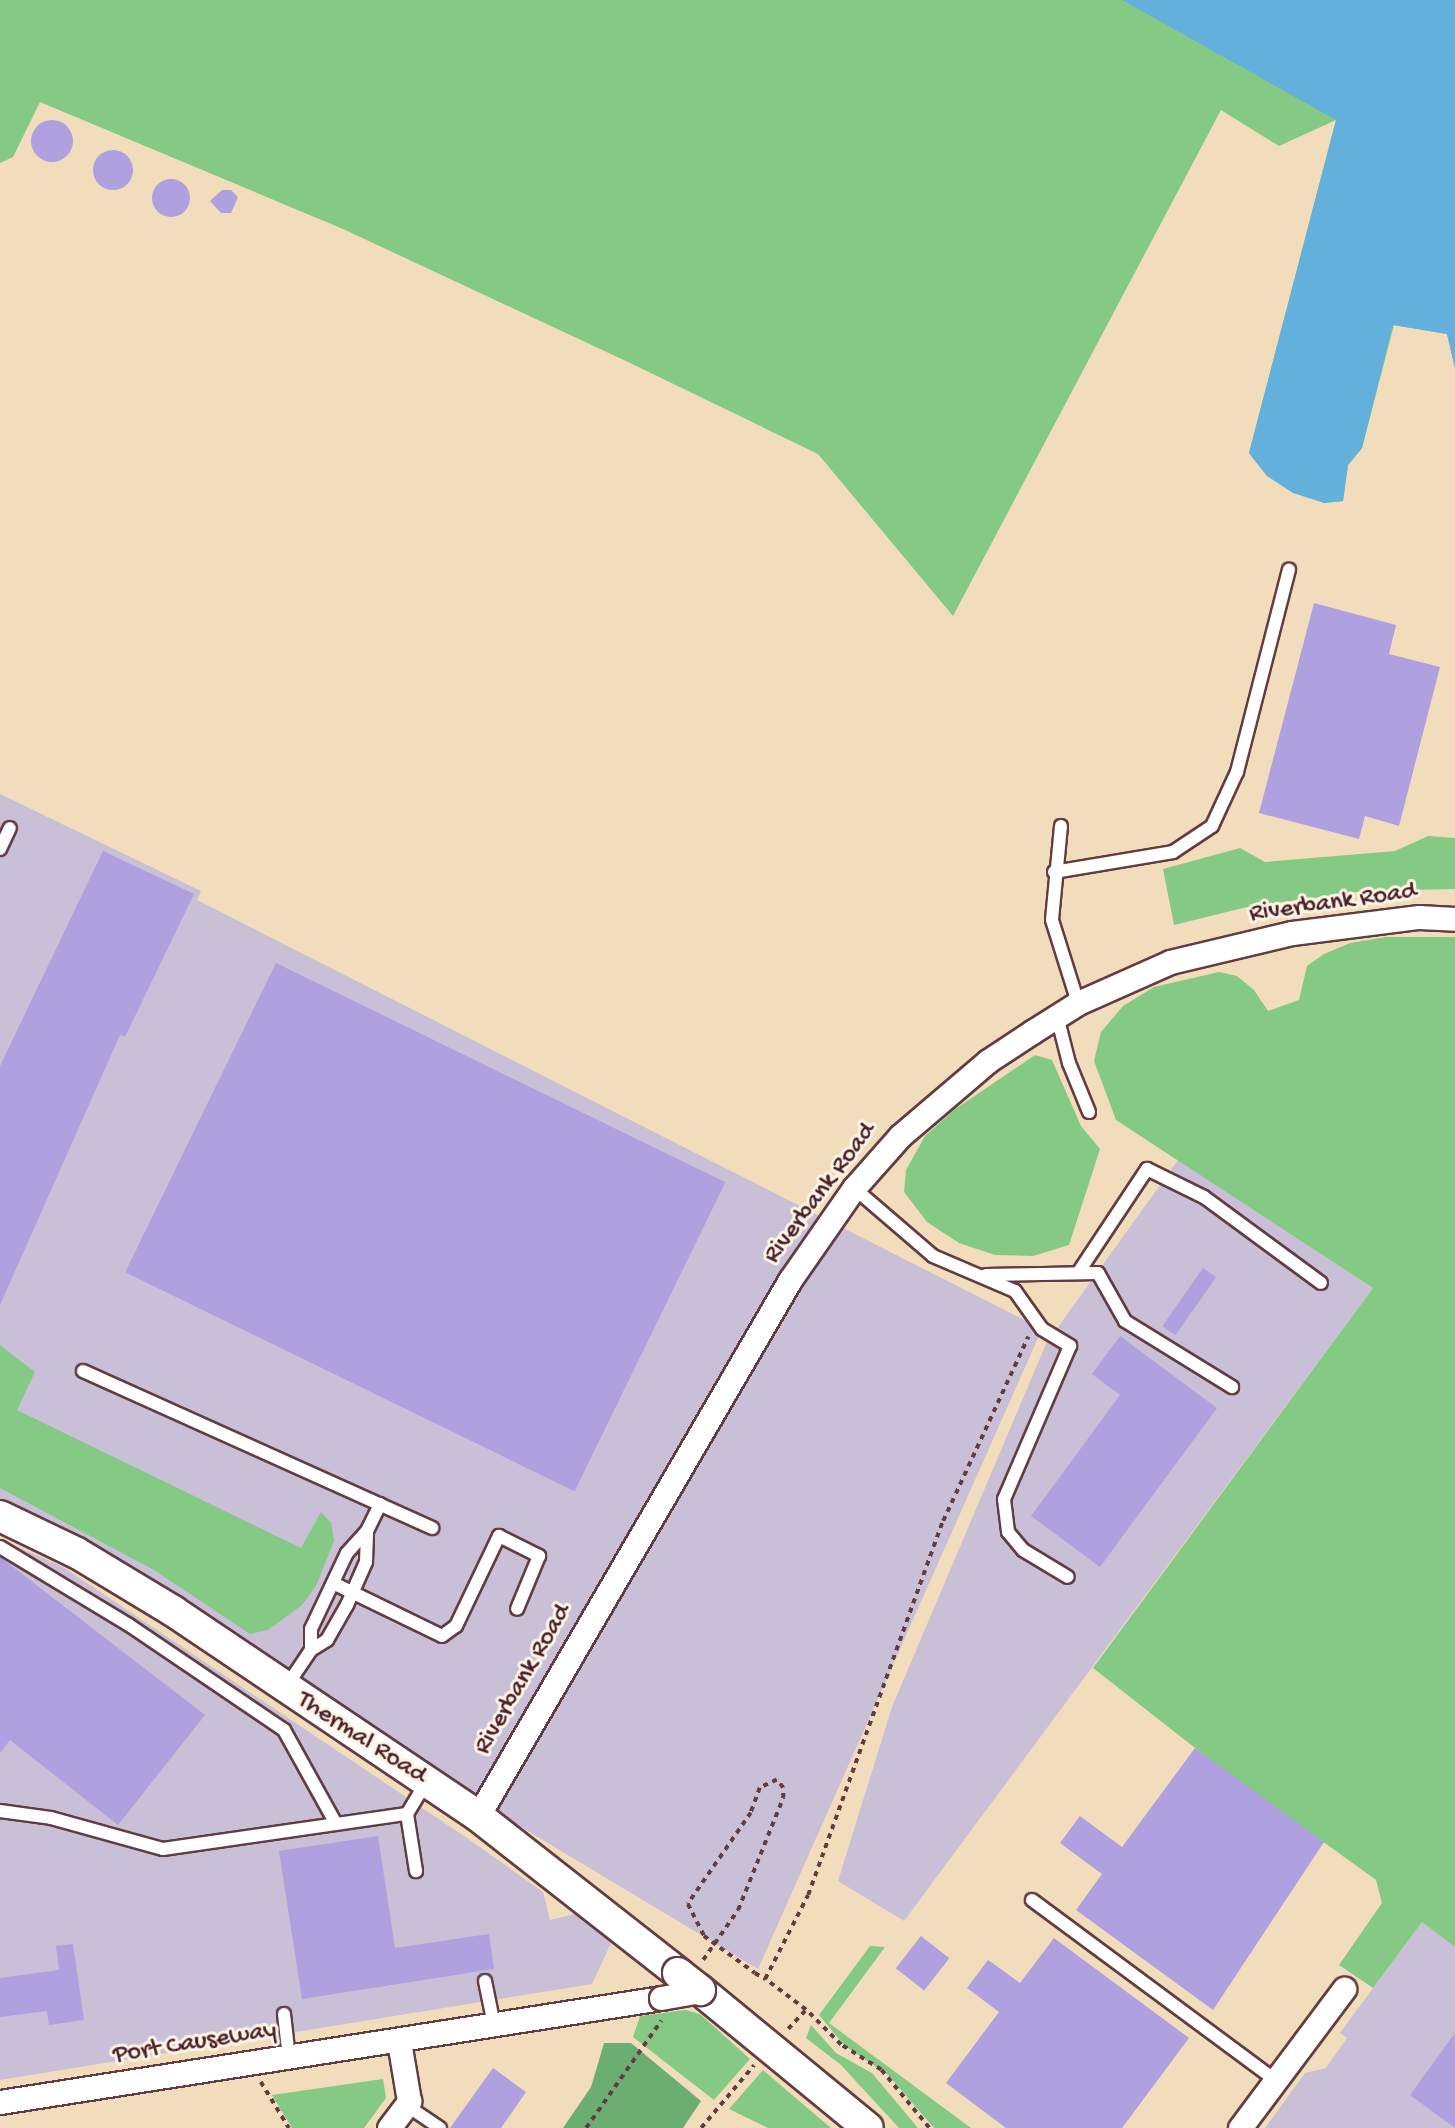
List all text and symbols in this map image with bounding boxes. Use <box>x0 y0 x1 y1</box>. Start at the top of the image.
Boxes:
street label: Riverbank Road <box>1247 877 1419 931</box>
street label: Riverbank Road <box>758 1117 884 1271</box>
street label: Riverbank Road <box>468 1599 580 1761</box>
street label: Thermal Road <box>290 1686 432 1792</box>
street label: Port Causeway <box>111 2016 279 2072</box>

